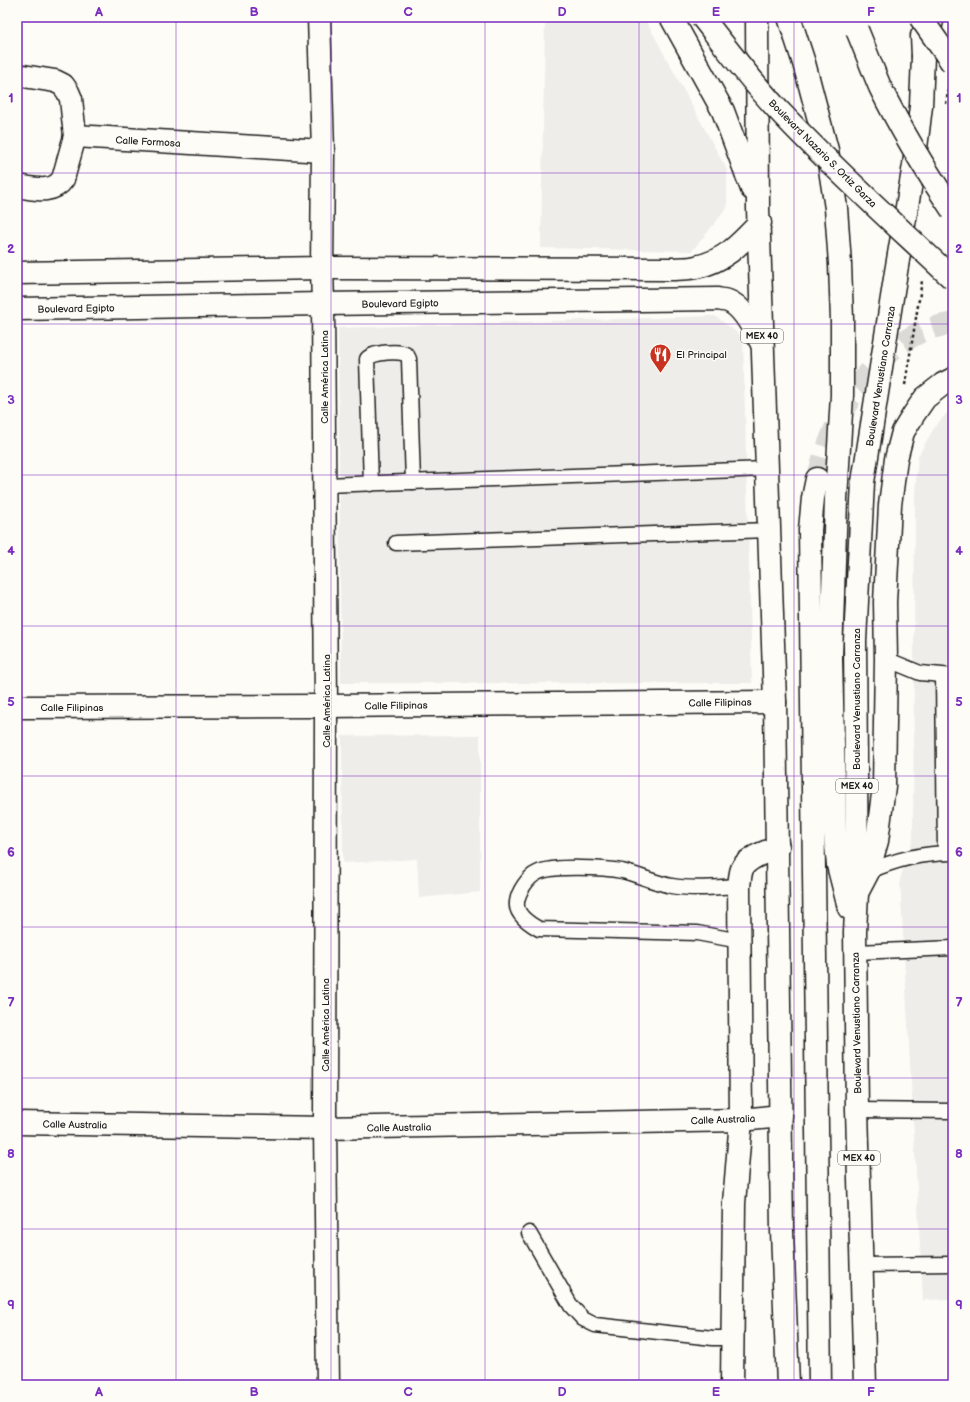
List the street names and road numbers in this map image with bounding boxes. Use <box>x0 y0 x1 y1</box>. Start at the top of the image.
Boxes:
street label: Boulevard Nazario S. Ortiz Garza <box>766 97 879 210</box>
street label: Calle Formosa <box>115 134 181 150</box>
street label: Boulevard Egipto <box>361 297 439 311</box>
street label: Boulevard Egipto <box>37 302 115 316</box>
street label: Boulevard Venustiano Carranza <box>864 305 898 447</box>
road number: MEX 40 <box>741 329 783 343</box>
street label: Calle América Latina <box>319 330 331 424</box>
street label: Boulevard Venustiano Carranza <box>851 628 863 770</box>
street label: Calle América Latina <box>321 654 333 748</box>
street label: Calle Filipinas <box>688 696 752 710</box>
street label: Calle Filipinas <box>364 699 428 713</box>
street label: Calle Filipinas <box>40 702 104 714</box>
road number: MEX 40 <box>836 779 878 793</box>
street label: Boulevard Venustiano Carranza <box>850 952 864 1094</box>
street label: Calle América Latina <box>320 978 332 1072</box>
street label: Calle Australia <box>690 1113 756 1127</box>
street label: Calle Australia <box>43 1118 108 1132</box>
street label: Calle Australia <box>367 1121 432 1135</box>
road number: MEX 40 <box>838 1151 880 1165</box>

